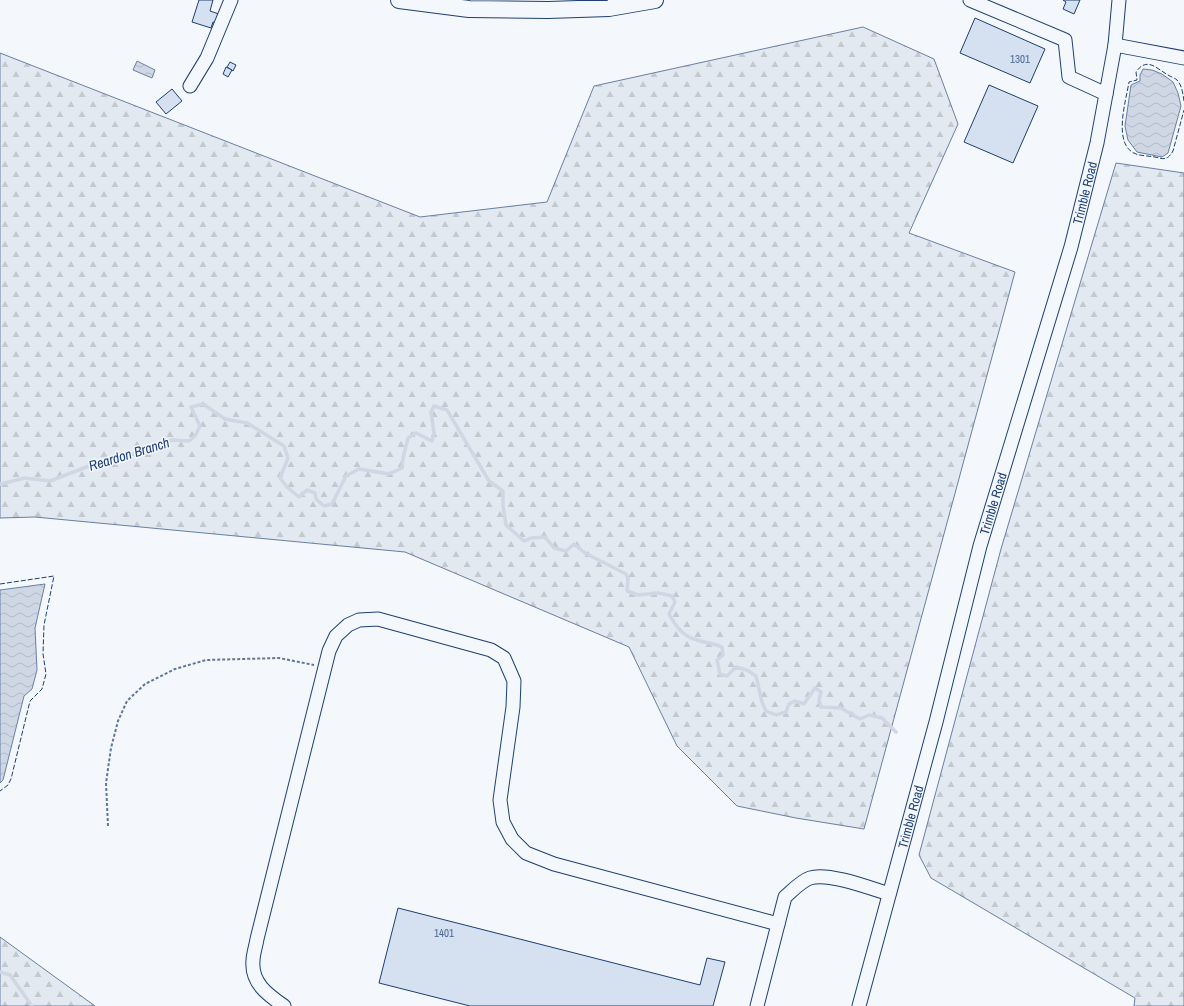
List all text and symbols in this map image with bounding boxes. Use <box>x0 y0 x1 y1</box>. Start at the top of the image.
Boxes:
house number: 1301 <box>1010 52 1030 66</box>
street label: Trimble Road <box>1069 160 1101 226</box>
water label: Reardon Branch <box>86 433 172 475</box>
street label: Trimble Road <box>976 470 1011 537</box>
street label: Trimble Road <box>894 784 927 850</box>
house number: 1401 <box>434 926 454 940</box>

